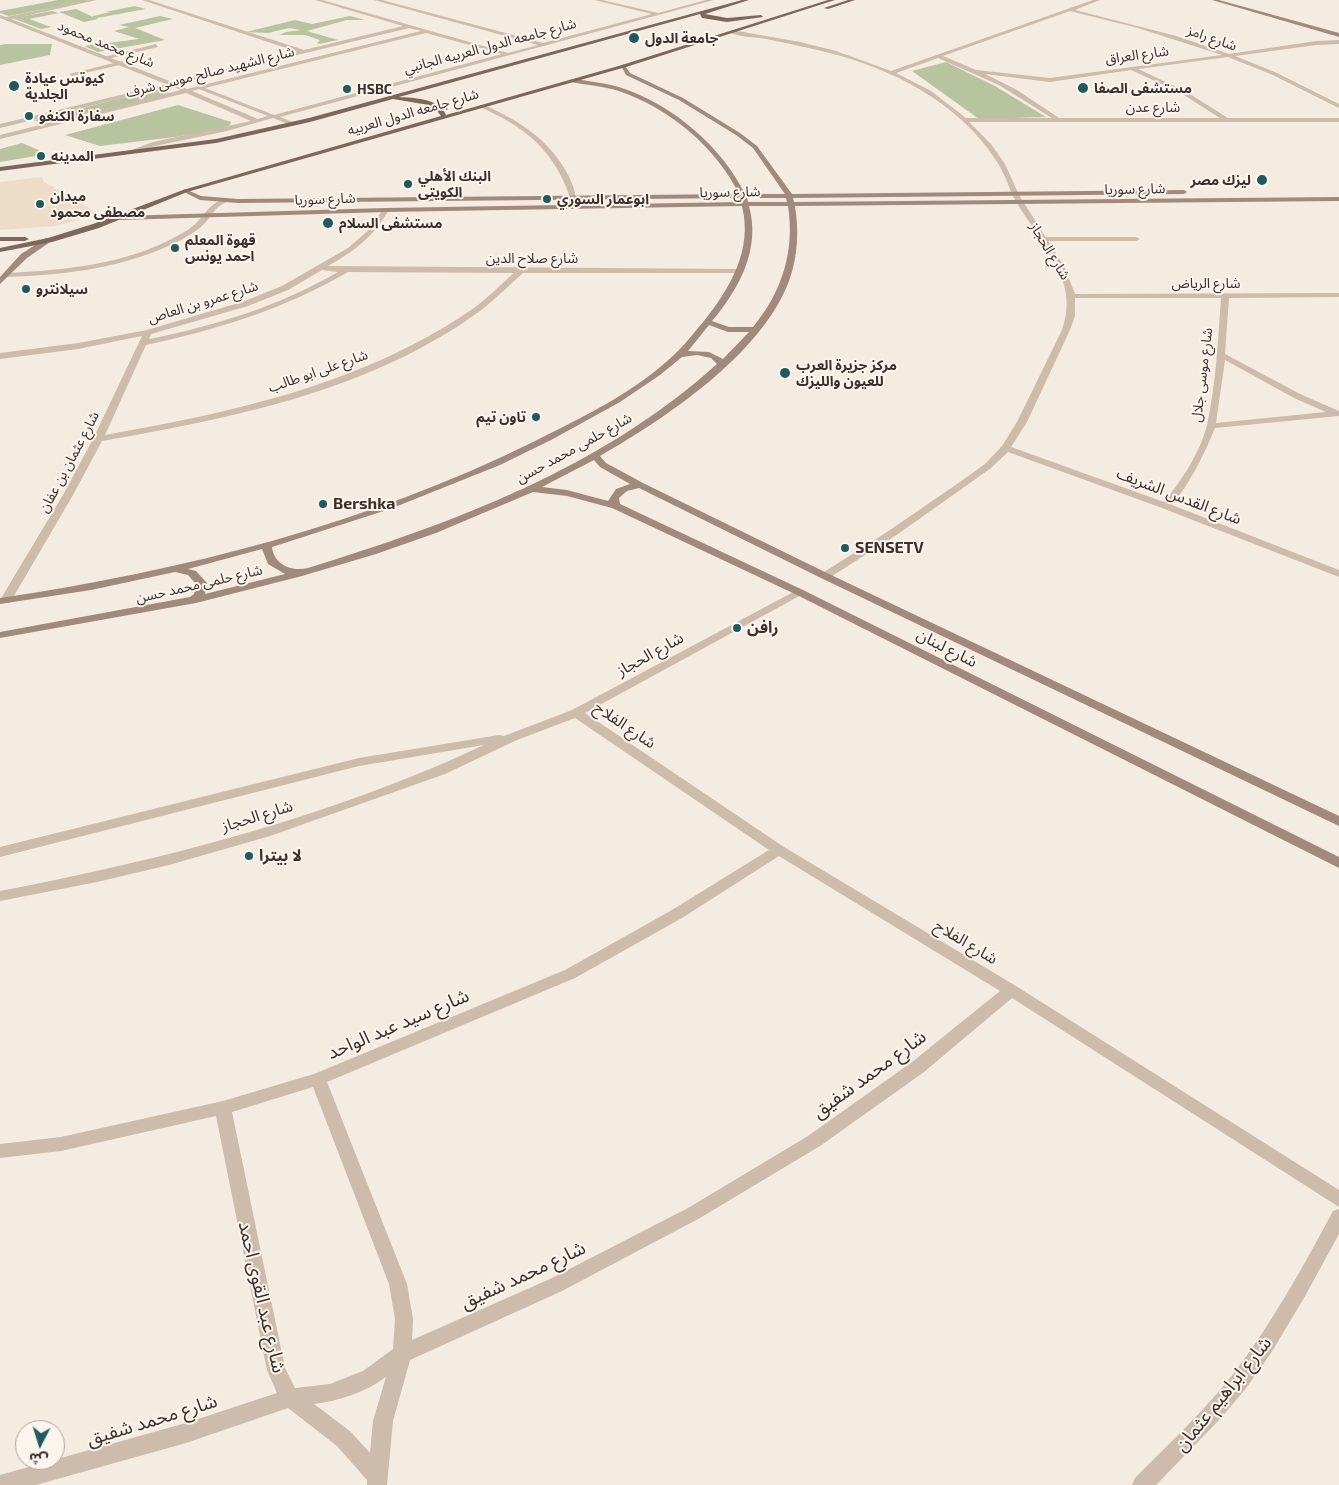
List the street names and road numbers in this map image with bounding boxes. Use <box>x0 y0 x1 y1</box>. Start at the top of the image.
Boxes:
street label: شارع جامعه الدول العربيه الجانبي <box>402 15 578 77</box>
street label: شارع محمد محمود <box>55 17 157 71</box>
street label: شارع رامز <box>1185 22 1239 54</box>
street label: شارع العراق <box>1104 42 1170 68</box>
street label: شارع الشهيد صالح موسى شرف <box>124 43 296 101</box>
street label: شارع جامعه الدول العربيه <box>345 85 481 139</box>
street label: شارع عدن <box>1126 99 1180 115</box>
street label: شارع سوريا <box>1104 180 1166 198</box>
street label: شارع سوريا <box>699 183 761 201</box>
street label: شارع سوريا <box>294 190 356 208</box>
street label: شارع الحجاز <box>1026 219 1074 283</box>
street label: شارع صلاح الدين <box>486 250 578 266</box>
street label: شارع الرياض <box>1171 275 1241 291</box>
street label: شارع عمرو بن العاص <box>146 277 260 327</box>
street label: شارع موسى جلال <box>1188 327 1216 423</box>
street label: شارع على ابو طالب <box>266 346 370 396</box>
street label: شارع عثمان بن عفان <box>35 408 103 516</box>
street label: شارع حلمى محمد حسن <box>513 409 635 487</box>
street label: شارع القدس الشريف <box>1114 463 1244 529</box>
street label: شارع حلمى محمد حسن <box>134 561 264 607</box>
street label: شارع لبنان <box>913 625 981 671</box>
street label: شارع الحجاز <box>613 628 687 680</box>
street label: شارع الفلاح <box>590 697 660 753</box>
street label: شارع الحجاز <box>219 796 295 836</box>
street label: شارع الفلاح <box>931 916 1001 968</box>
street label: شارع سيد عبد الواحد <box>323 984 473 1064</box>
street label: شارع محمد شفيق <box>808 1025 930 1123</box>
street label: شارع عبد القوى احمد <box>233 1219 291 1375</box>
street label: شارع محمد شفيق <box>457 1236 589 1314</box>
street label: شارع ابراهيم عثمان <box>1170 1332 1276 1456</box>
street label: شارع محمد شفيق <box>84 1389 220 1451</box>

